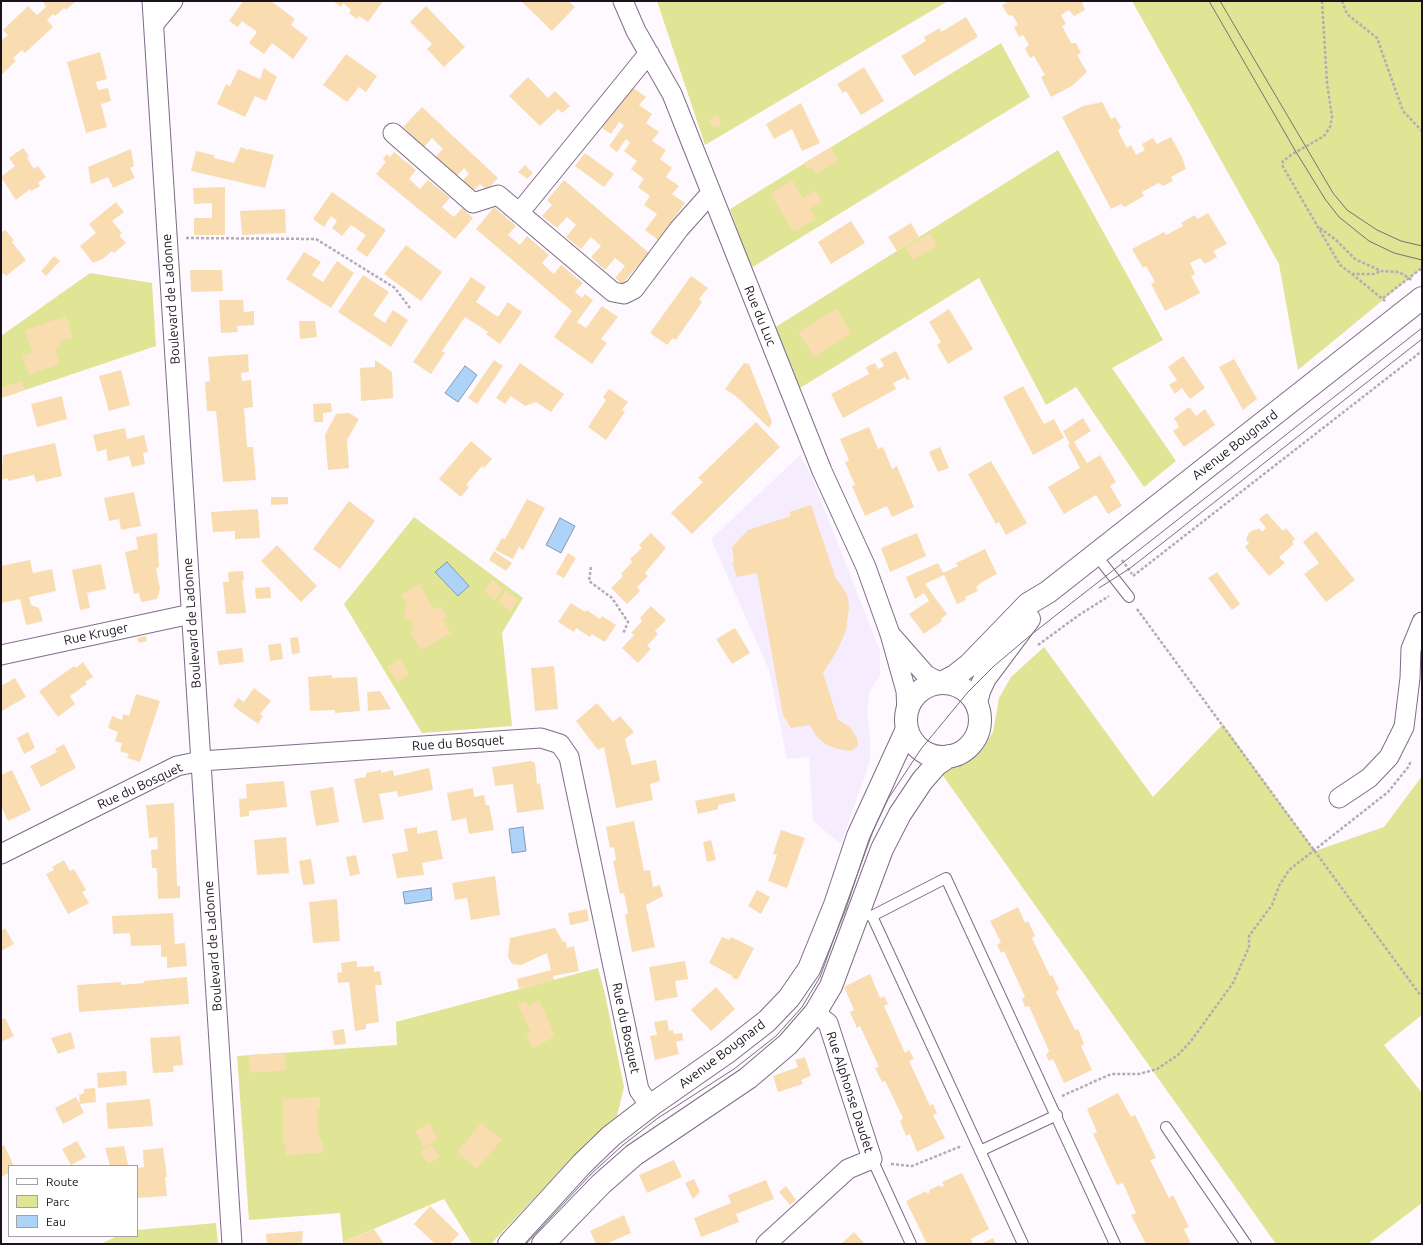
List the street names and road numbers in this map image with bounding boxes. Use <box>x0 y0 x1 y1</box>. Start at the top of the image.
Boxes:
street label: Boulevard de Ladonne <box>159 233 183 365</box>
street label: Rue du Luc <box>741 284 779 348</box>
street label: Avenue Bougnard <box>1189 407 1281 483</box>
street label: Boulevard de Ladonne <box>180 557 204 689</box>
street label: Rue Kruger <box>62 620 130 648</box>
street label: Rue du Bosquet <box>411 732 505 754</box>
street label: Rue du Bosquet <box>95 759 185 813</box>
street label: Boulevard de Ladonne <box>201 880 225 1012</box>
street label: Rue du Bosquet <box>609 981 643 1075</box>
street label: Avenue Bougnard <box>676 1016 768 1092</box>
street label: Rue Alphonse Daudet <box>823 1029 877 1155</box>

